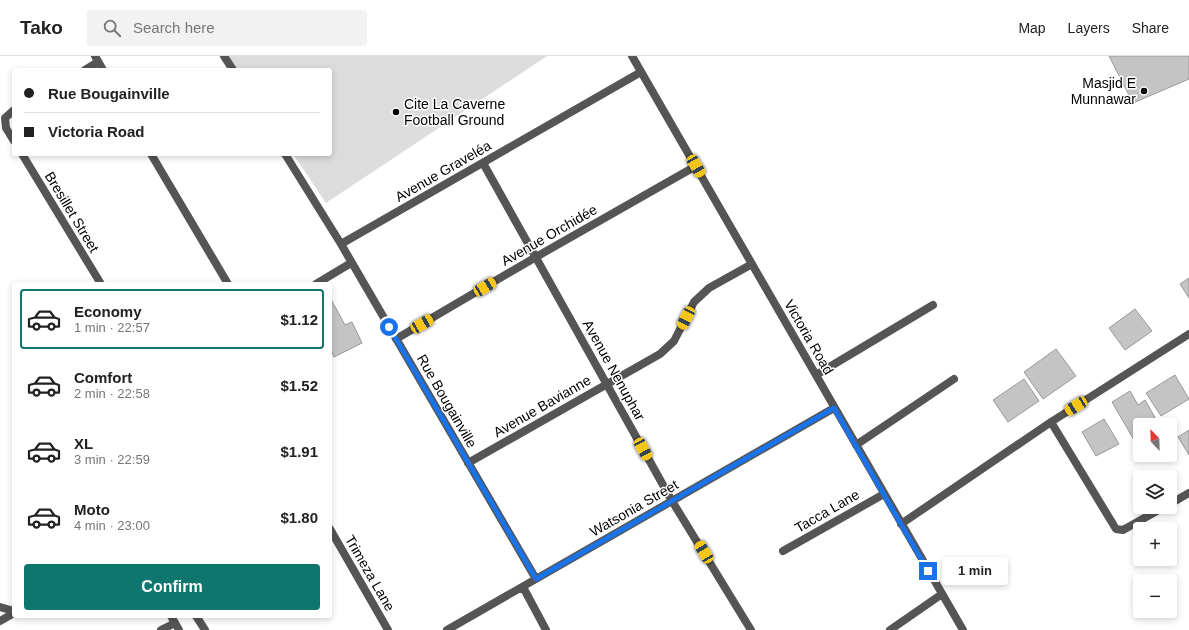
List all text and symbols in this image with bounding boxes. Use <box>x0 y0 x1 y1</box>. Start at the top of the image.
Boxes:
search box <box>87 10 367 46</box>
text: Tako <box>20 17 63 38</box>
icon: search <box>101 17 123 39</box>
text: Search here <box>133 19 215 36</box>
text: Map <box>1018 20 1046 36</box>
text: Layers <box>1068 20 1110 36</box>
text: Share <box>1132 20 1169 36</box>
place label: Masjid E Munnawar <box>1071 75 1136 107</box>
text: Rue Bougainville <box>48 85 170 102</box>
marker: Masjid E Munnawar <box>1139 86 1149 96</box>
place label: Cite La Caverne Football Ground <box>404 96 505 128</box>
marker: Cite La Caverne Football Ground <box>391 107 401 117</box>
text: Victoria Road <box>48 123 144 140</box>
street label: Avenue Graveléa <box>392 137 494 205</box>
car <box>685 153 707 179</box>
street label: Bresillet Street <box>42 169 102 255</box>
street label: Avenue Orchidée <box>498 201 600 269</box>
car <box>472 276 498 298</box>
street label: Victoria Road <box>781 297 837 377</box>
icon: car <box>26 301 62 337</box>
text: Economy <box>74 303 142 320</box>
car <box>675 305 697 331</box>
text: $1.12 <box>280 311 318 328</box>
car <box>409 313 435 335</box>
street label: Avenue Nenuphar <box>580 317 648 423</box>
route start <box>380 318 398 336</box>
text: 1 min · 22:57 <box>74 320 150 335</box>
street label: Rue Bougainville <box>414 351 480 451</box>
icon: car <box>26 367 62 403</box>
text: Comfort <box>74 369 132 386</box>
street label: Avenue Bavianne <box>491 372 594 440</box>
text: $1.52 <box>280 377 318 394</box>
text: 2 min · 22:58 <box>74 386 150 401</box>
car <box>1063 395 1089 417</box>
north arrow <box>1133 418 1177 462</box>
map controls <box>1133 418 1177 618</box>
icon: car <box>26 433 62 469</box>
text: XL <box>74 435 93 452</box>
car <box>632 436 654 462</box>
text: $1.91 <box>280 443 318 460</box>
text: 3 min · 22:59 <box>74 452 150 467</box>
button: layers <box>1133 470 1177 514</box>
street label: Watsonia Street <box>587 476 681 540</box>
street label: Tacca Lane <box>792 486 862 536</box>
icon: car <box>26 499 62 535</box>
text: Moto <box>74 501 110 518</box>
text: $1.80 <box>280 509 318 526</box>
text: 4 min · 23:00 <box>74 518 150 533</box>
button: + <box>1133 522 1177 566</box>
street label: Trimeza Lane <box>342 532 398 614</box>
car <box>693 539 715 565</box>
callout: 1 min <box>942 557 1008 585</box>
route end <box>919 562 937 580</box>
text: 1 min <box>958 563 992 578</box>
button: Confirm <box>24 564 320 610</box>
button: − <box>1133 574 1177 618</box>

